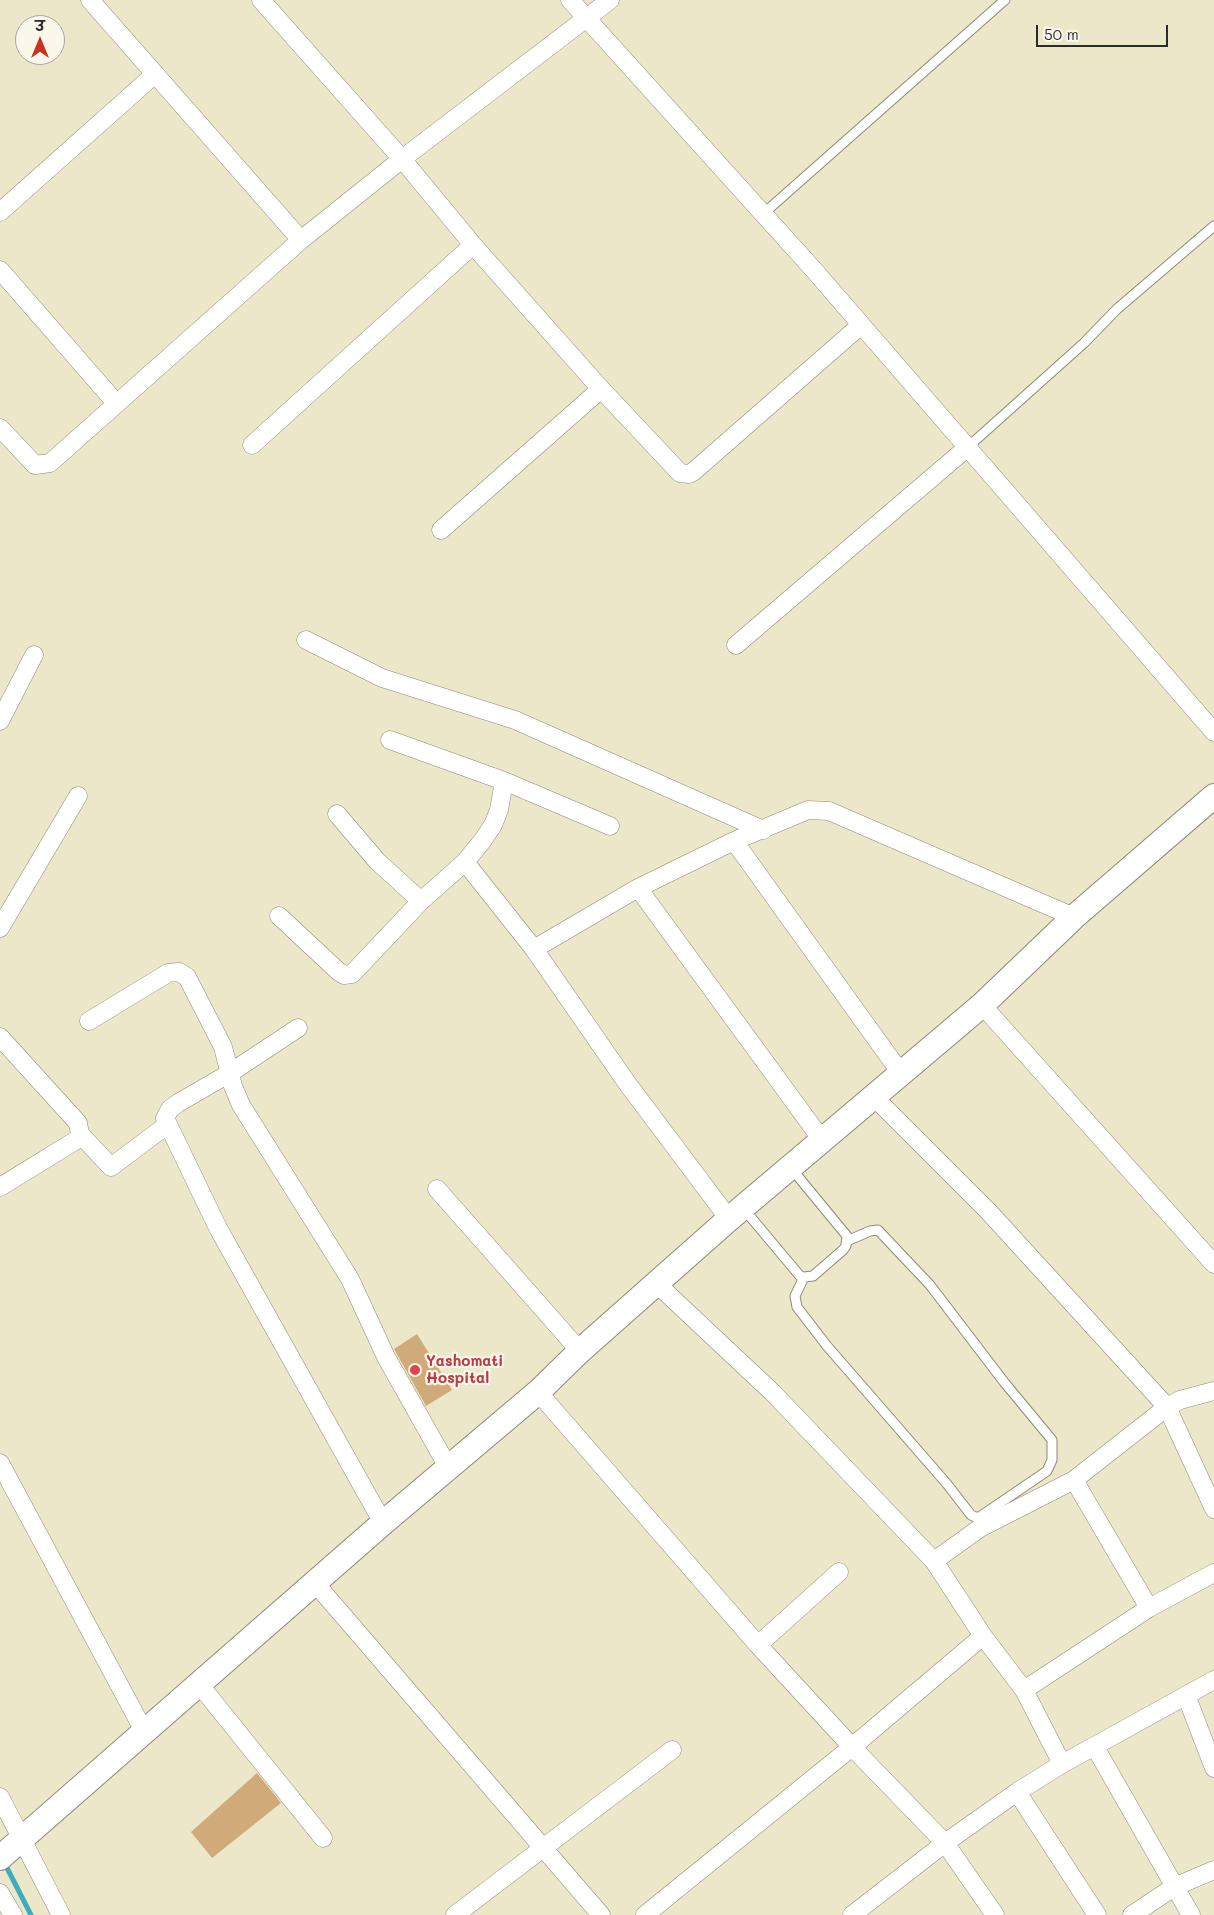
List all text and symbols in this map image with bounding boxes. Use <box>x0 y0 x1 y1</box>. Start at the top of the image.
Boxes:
north arrow <box>15 15 65 65</box>
scale bar <box>1039 15 1172 47</box>
text: उ <box>35 16 45 35</box>
text: 50 m <box>1044 24 1079 44</box>
place label: Yashomati Hospital <box>426 1352 503 1387</box>
marker: Yashomati Hospital <box>408 1363 422 1377</box>

